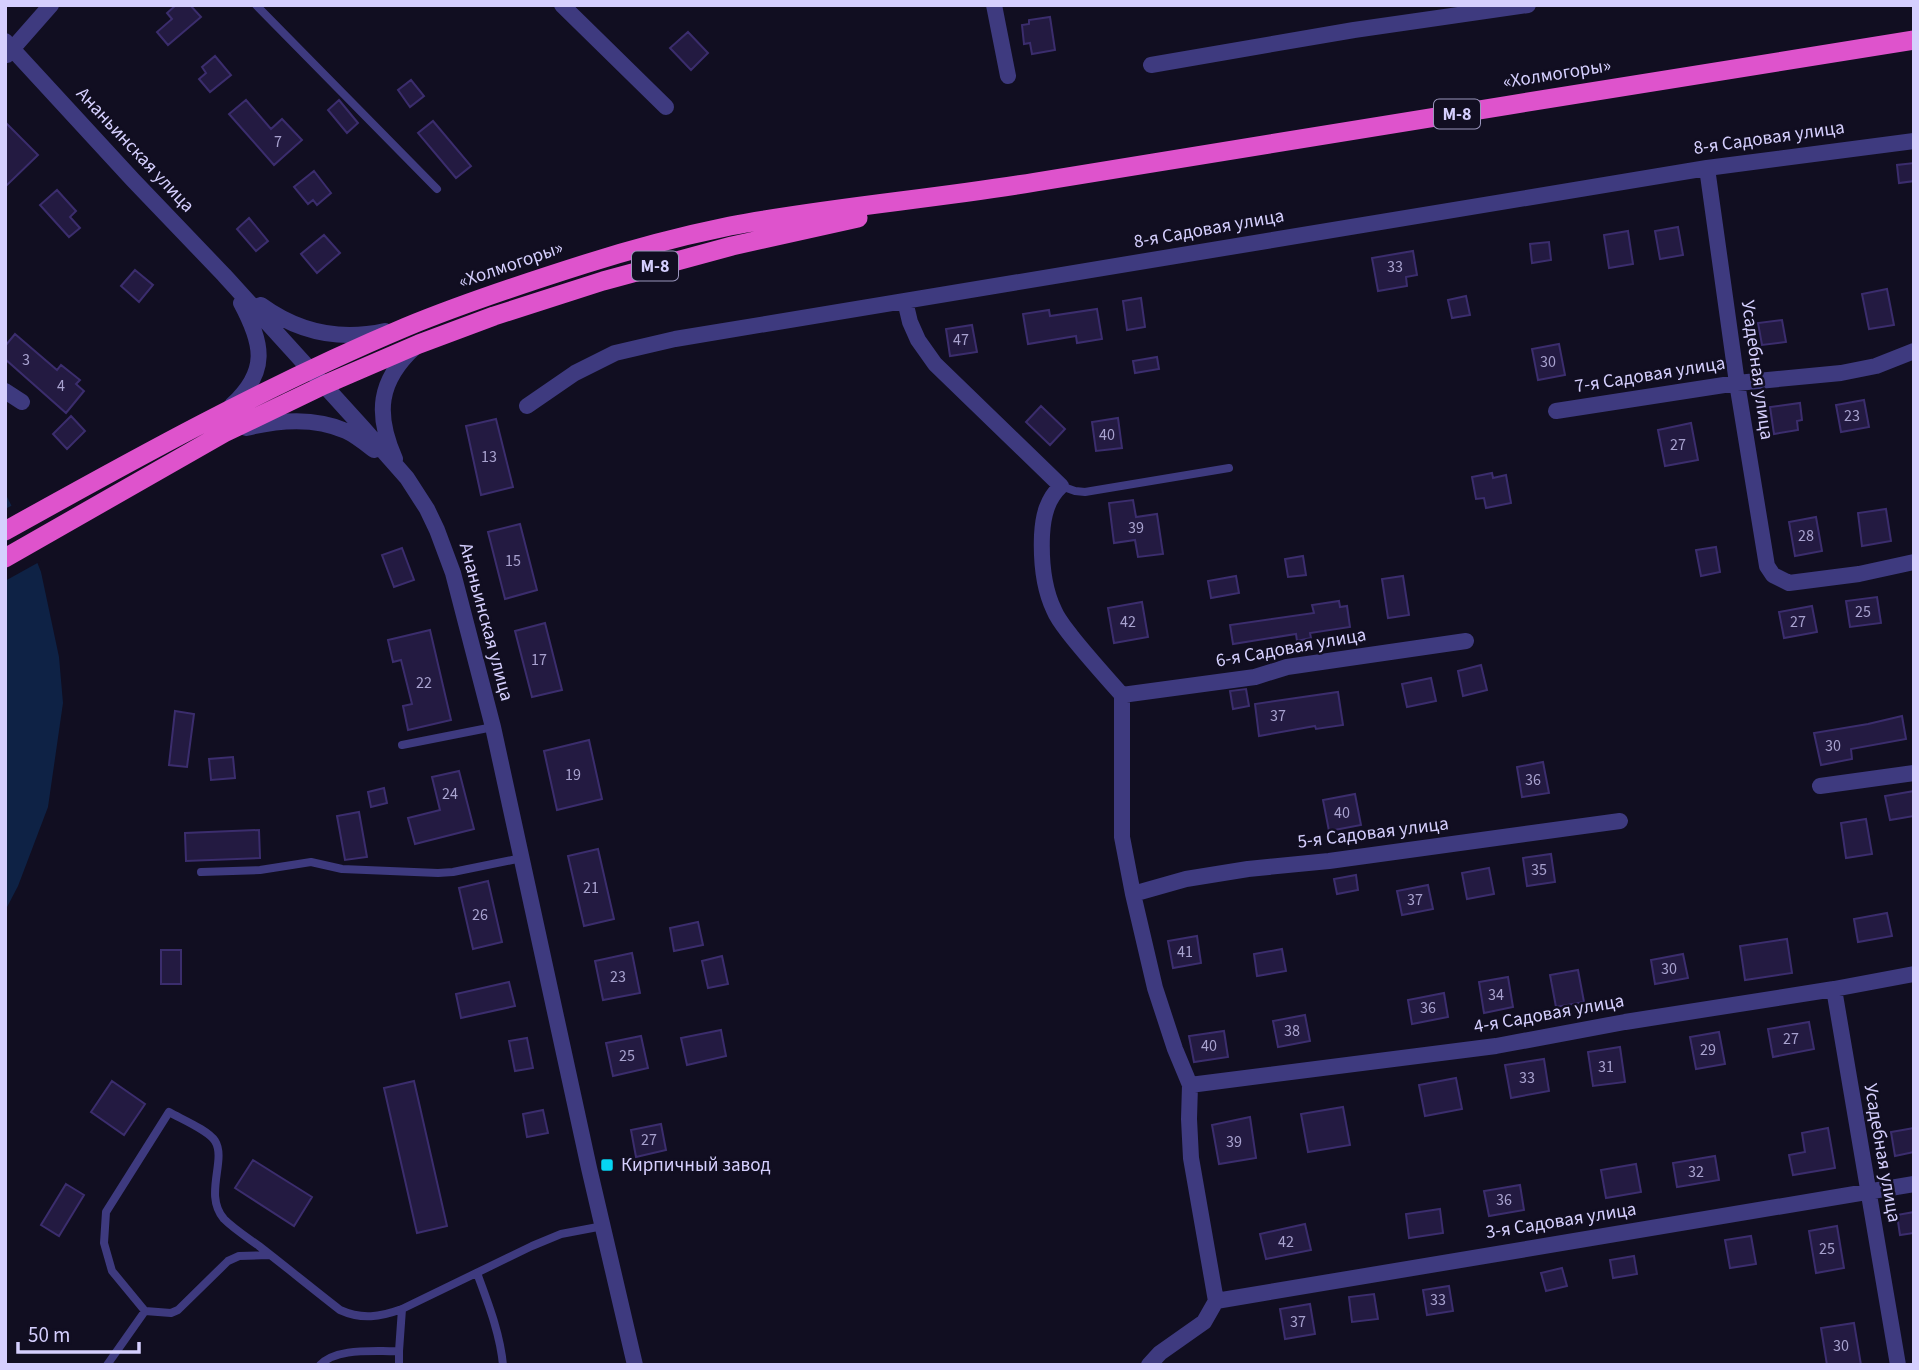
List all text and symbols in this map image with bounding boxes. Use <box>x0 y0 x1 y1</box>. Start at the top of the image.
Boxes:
street label: «Холмогоры» <box>1501 52 1613 96</box>
street label: Ананьинская улица <box>70 81 200 219</box>
road number: М-8 <box>1434 100 1480 128</box>
street label: 8-я Садовая улица <box>1692 114 1846 162</box>
house number: 7 <box>274 131 282 153</box>
street label: 8-я Садовая улица <box>1132 202 1286 256</box>
street label: «Холмогоры» <box>455 234 567 296</box>
road number: М-8 <box>632 252 678 280</box>
house number: 33 <box>1387 256 1403 278</box>
street label: Усадебная улица <box>1734 299 1780 441</box>
house number: 47 <box>953 329 969 351</box>
house number: 3 <box>22 349 30 371</box>
street label: 7-я Садовая улица <box>1573 350 1727 400</box>
house number: 30 <box>1540 351 1556 373</box>
house number: 4 <box>57 375 65 397</box>
house number: 23 <box>1844 405 1860 427</box>
house number: 40 <box>1099 424 1115 446</box>
house number: 27 <box>1670 434 1686 456</box>
house number: 13 <box>481 446 497 468</box>
house number: 39 <box>1128 517 1144 539</box>
house number: 28 <box>1798 525 1814 547</box>
street label: Ананьинская улица <box>452 540 520 704</box>
house number: 15 <box>505 550 521 572</box>
house number: 25 <box>1855 601 1871 623</box>
house number: 42 <box>1120 611 1136 633</box>
house number: 27 <box>1790 611 1806 633</box>
street label: 6-я Садовая улица <box>1214 621 1368 675</box>
house number: 17 <box>531 649 547 671</box>
house number: 22 <box>416 672 432 694</box>
house number: 37 <box>1270 705 1286 727</box>
house number: 30 <box>1825 735 1841 757</box>
house number: 19 <box>565 764 581 786</box>
house number: 36 <box>1525 769 1541 791</box>
house number: 24 <box>442 783 458 805</box>
house number: 40 <box>1334 802 1350 824</box>
street label: 5-я Садовая улица <box>1296 810 1450 856</box>
house number: 35 <box>1531 859 1547 881</box>
house number: 21 <box>583 877 599 899</box>
house number: 37 <box>1407 889 1423 911</box>
house number: 26 <box>472 904 488 926</box>
house number: 41 <box>1177 941 1193 963</box>
house number: 30 <box>1661 958 1677 980</box>
house number: 23 <box>610 966 626 988</box>
house number: 34 <box>1488 984 1504 1006</box>
street label: 4-я Садовая улица <box>1472 987 1626 1041</box>
house number: 36 <box>1420 997 1436 1019</box>
house number: 38 <box>1284 1020 1300 1042</box>
house number: 27 <box>1783 1028 1799 1050</box>
house number: 40 <box>1201 1035 1217 1057</box>
house number: 29 <box>1700 1039 1716 1061</box>
house number: 25 <box>619 1045 635 1067</box>
house number: 31 <box>1598 1056 1614 1078</box>
house number: 33 <box>1519 1067 1535 1089</box>
street label: Усадебная улица <box>1856 1081 1908 1225</box>
house number: 27 <box>641 1129 657 1151</box>
house number: 39 <box>1226 1131 1242 1153</box>
place label: Кирпичный завод <box>621 1152 771 1179</box>
marker: Кирпичный завод <box>599 1157 615 1173</box>
house number: 32 <box>1688 1161 1704 1183</box>
house number: 36 <box>1496 1189 1512 1211</box>
street label: 3-я Садовая улица <box>1484 1196 1638 1246</box>
house number: 42 <box>1278 1231 1294 1253</box>
house number: 25 <box>1819 1238 1835 1260</box>
house number: 33 <box>1430 1289 1446 1311</box>
scale bar <box>18 1310 138 1354</box>
house number: 37 <box>1290 1311 1306 1333</box>
text: 50 m <box>28 1320 70 1350</box>
house number: 30 <box>1833 1335 1849 1357</box>

